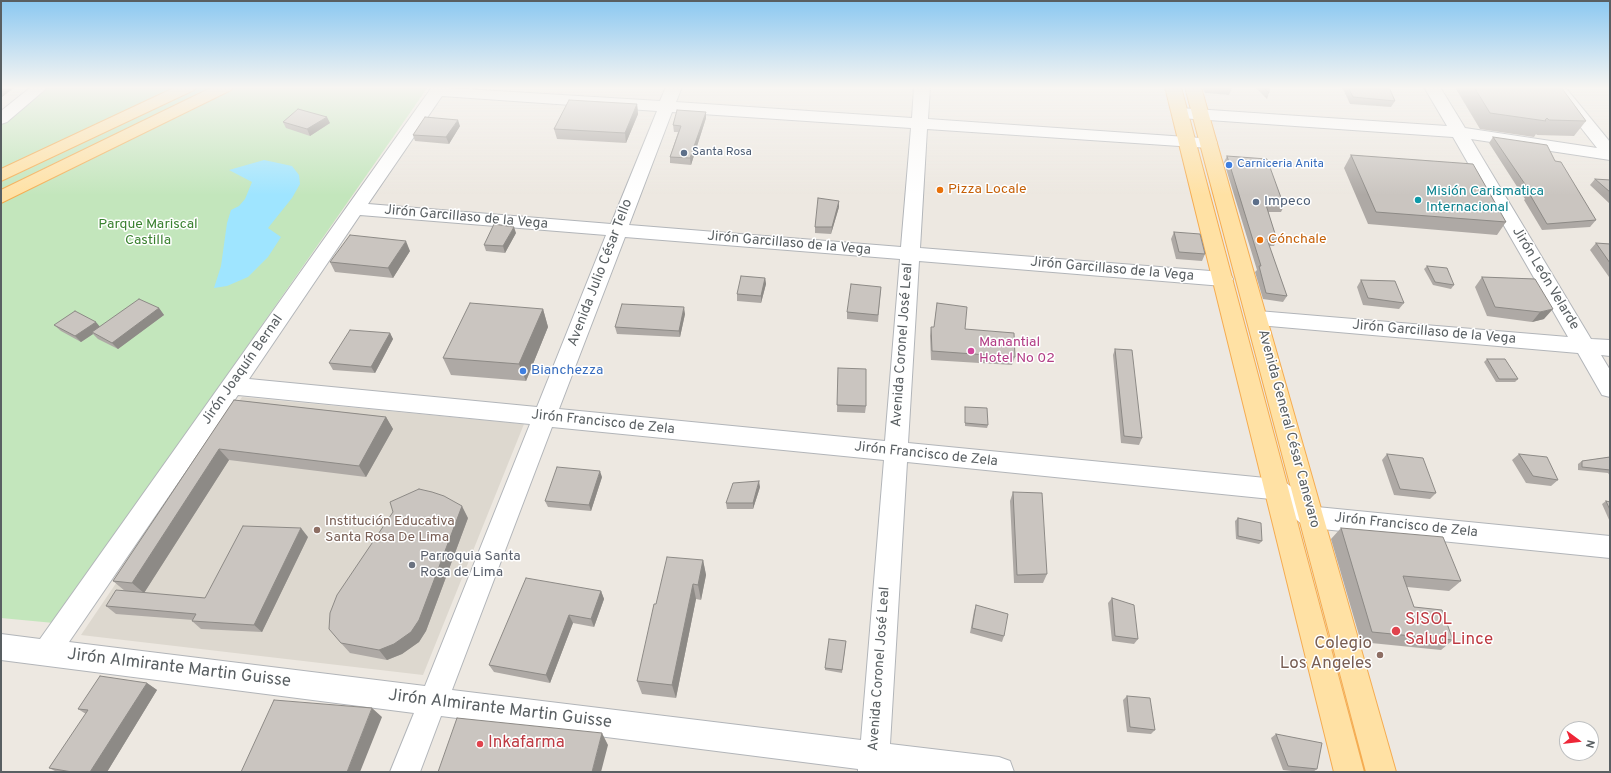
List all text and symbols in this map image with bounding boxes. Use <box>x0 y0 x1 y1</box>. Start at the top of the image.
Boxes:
place label: Santa Rosa <box>692 146 752 160</box>
marker: Santa Rosa <box>679 148 689 158</box>
place label: Carniceria Anita <box>1237 158 1324 172</box>
marker: Carniceria Anita <box>1224 160 1234 170</box>
place label: Pizza Locale <box>948 182 1026 198</box>
place label: Misión Carismatica Internacional <box>1426 184 1544 216</box>
marker: Pizza Locale <box>935 185 945 195</box>
place label: Impeco <box>1264 194 1311 210</box>
marker: Misión Carismatica Internacional <box>1413 195 1423 205</box>
street label: Avenida Julio César Tello <box>565 197 637 349</box>
marker: Impeco <box>1251 197 1261 207</box>
street label: Jirón Garcillaso de la Vega <box>383 202 549 234</box>
park label: Parque Mariscal Castilla <box>98 217 198 250</box>
street label: Jirón León Velarde <box>1508 225 1582 333</box>
street label: Jirón Garcillaso de la Vega <box>706 228 872 260</box>
place label: Cónchale <box>1268 232 1327 248</box>
marker: Cónchale <box>1255 235 1265 245</box>
street label: Jirón Garcillaso de la Vega <box>1029 254 1195 286</box>
street label: Avenida Coronel José Leal <box>889 262 917 428</box>
street label: Jirón Joaquín Bernal <box>199 312 287 428</box>
street label: Jirón Garcillaso de la Vega <box>1351 317 1517 349</box>
street label: Avenida General César Canevaro <box>1253 328 1323 530</box>
place label: Manantial Hotel No 02 <box>979 335 1055 368</box>
marker: Manantial Hotel No 02 <box>966 346 976 356</box>
place label: Bianchezza <box>531 363 603 379</box>
marker: Bianchezza <box>518 366 528 376</box>
street label: Jirón Francisco de Zela <box>530 407 676 439</box>
street label: Jirón Francisco de Zela <box>853 439 999 471</box>
street label: Jirón Francisco de Zela <box>1333 510 1479 542</box>
place label: Institución Educativa Santa Rosa De Lima <box>325 514 455 546</box>
marker: Institución Educativa Santa Rosa De Lima <box>312 525 322 535</box>
place label: Parroquia Santa Rosa de Lima <box>420 549 521 582</box>
marker: Parroquia Santa Rosa de Lima <box>407 560 417 570</box>
street label: Avenida Coronel José Leal <box>866 586 894 752</box>
place label: SISOL Salud Lince <box>1405 611 1493 651</box>
marker: SISOL Salud Lince <box>1390 625 1402 637</box>
place label: Colegio Los Angeles <box>1280 635 1372 675</box>
street label: Jirón Almirante Martin Guisse <box>66 645 292 693</box>
marker: Colegio Los Angeles <box>1375 650 1385 660</box>
street label: Jirón Almirante Martin Guisse <box>387 686 613 734</box>
north arrow <box>1559 721 1599 761</box>
place label: Inkafarma <box>488 734 565 754</box>
text: N <box>1582 738 1597 749</box>
marker: Inkafarma <box>475 739 485 749</box>

